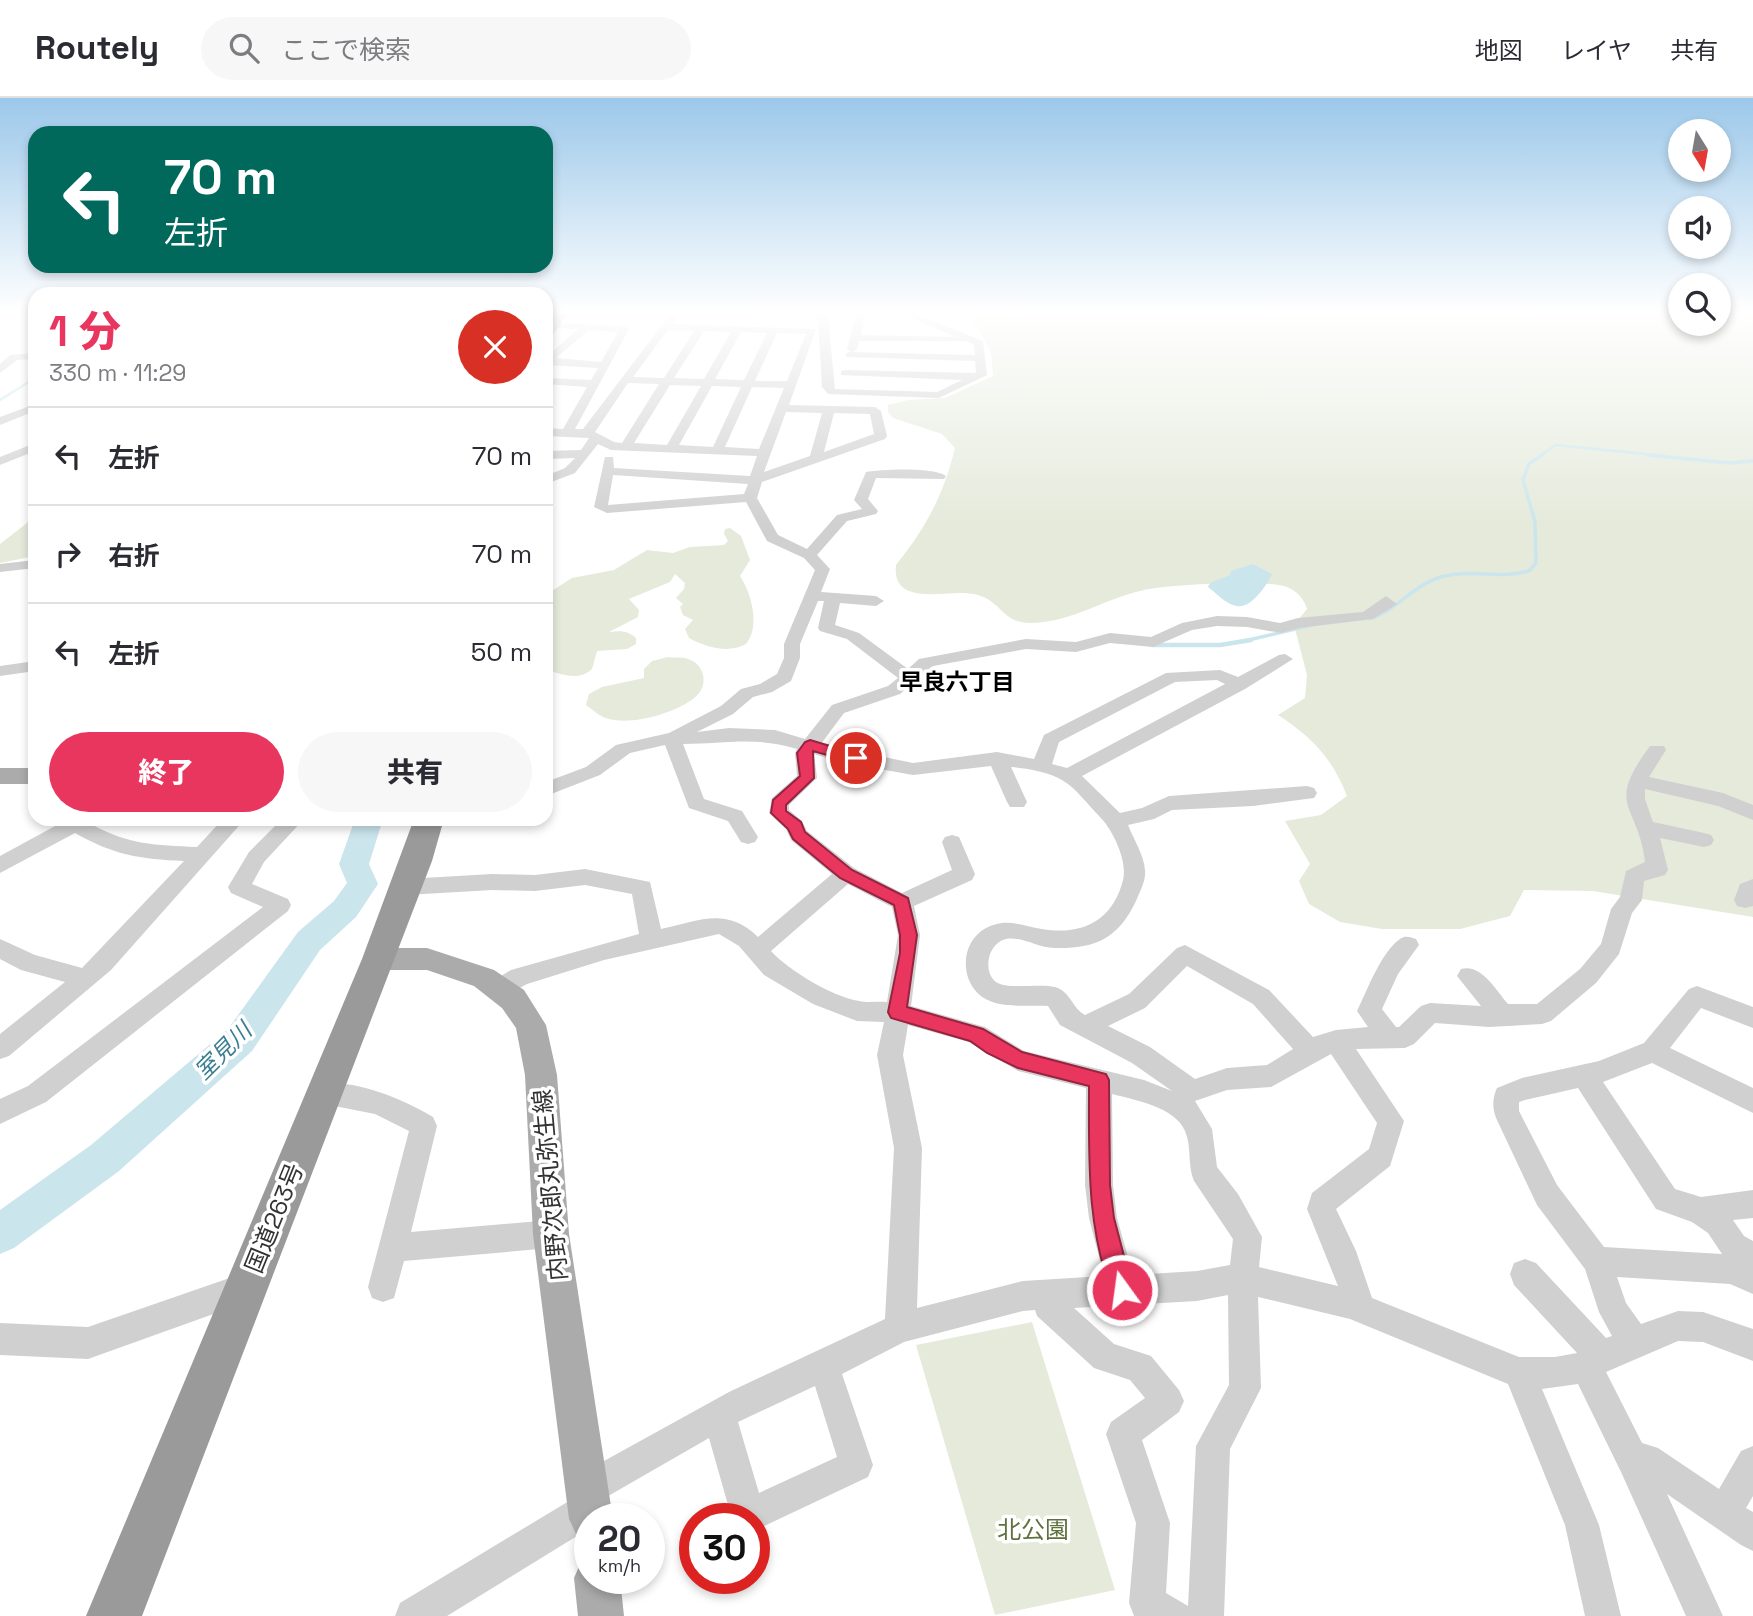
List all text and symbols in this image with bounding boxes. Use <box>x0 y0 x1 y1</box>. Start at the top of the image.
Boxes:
search box <box>201 17 691 80</box>
text: Routely <box>35 27 159 69</box>
icon: search <box>225 29 263 67</box>
text: ここで検索 <box>281 33 411 67</box>
text: 地図 <box>1475 35 1523 66</box>
text: レイヤ <box>1561 35 1632 66</box>
text: 共有 <box>1670 35 1718 66</box>
north arrow <box>1668 119 1731 182</box>
map controls <box>1668 119 1731 336</box>
text: 70 m <box>164 146 277 208</box>
icon: left <box>49 154 140 245</box>
button: sound <box>1668 196 1731 259</box>
text: 左折 <box>164 213 228 253</box>
button: search <box>1668 273 1731 336</box>
text: 1 分 <box>49 305 121 358</box>
button: close <box>458 310 532 384</box>
text: 330 m · 11:29 <box>49 358 186 388</box>
icon: left <box>49 437 87 475</box>
text: 70 m <box>472 439 532 473</box>
text: 左折 <box>108 441 160 475</box>
icon: right <box>49 535 87 573</box>
text: 70 m <box>472 537 532 571</box>
text: 右折 <box>108 539 160 573</box>
icon: left <box>49 633 87 671</box>
text: 50 m <box>471 635 532 669</box>
text: 左折 <box>108 637 160 671</box>
district label: 早良六丁目 <box>900 667 1015 697</box>
pin <box>826 728 886 788</box>
button: 終了 <box>49 732 284 812</box>
button: 共有 <box>298 732 532 812</box>
icon: arrive <box>837 739 875 777</box>
water label: 室見川 <box>188 1014 260 1086</box>
street label: 内野次郎丸弥生線 <box>526 1088 574 1282</box>
street label: 国道263号 <box>238 1159 310 1277</box>
position arrow <box>1085 1253 1159 1327</box>
speed limit sign: 30 <box>679 1503 770 1594</box>
park label: 北公園 <box>997 1514 1069 1545</box>
text: 20 <box>598 1517 641 1561</box>
text: km/h <box>598 1554 641 1577</box>

